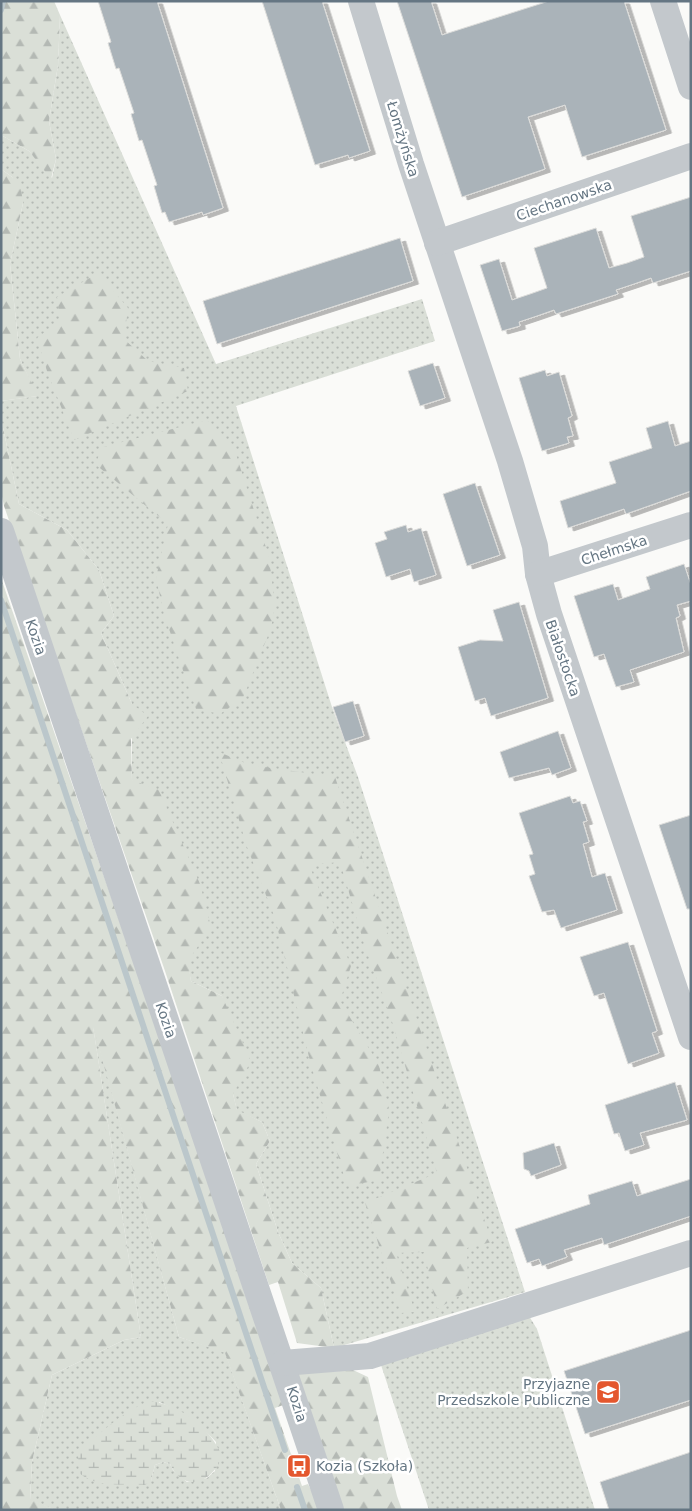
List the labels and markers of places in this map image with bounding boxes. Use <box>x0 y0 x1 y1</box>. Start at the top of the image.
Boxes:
place label: Przyjazne Przedszkole Publiczne <box>437 1376 590 1408</box>
school or university icon: Przyjazne Przedszkole Publiczne <box>595 1379 621 1405</box>
bus stop icon: Kozia (Szkoła) <box>286 1453 312 1479</box>
place label: Kozia (Szkoła) <box>316 1458 413 1474</box>

